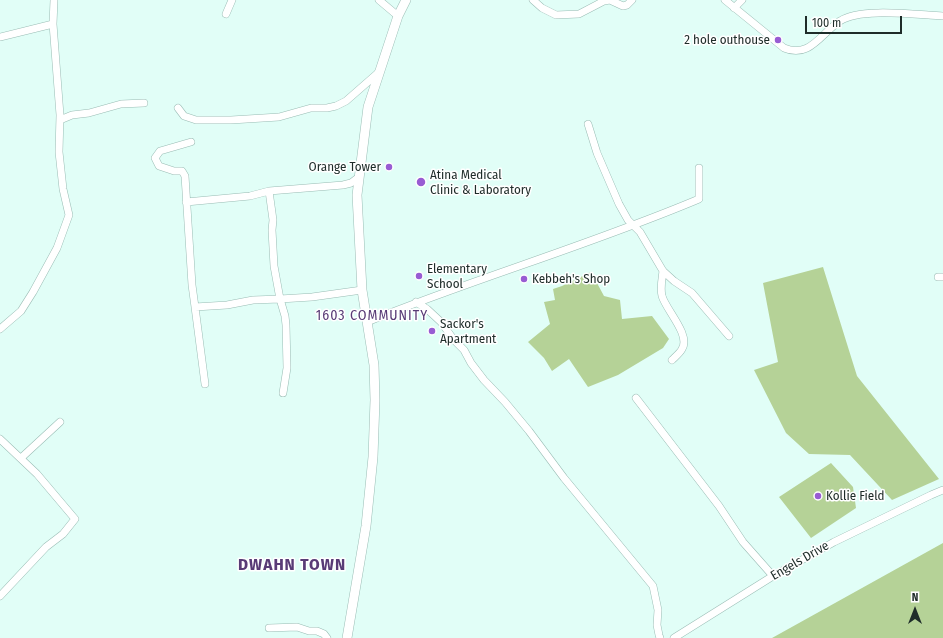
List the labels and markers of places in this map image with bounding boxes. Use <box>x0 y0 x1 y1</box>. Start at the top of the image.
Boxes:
place label: 2 hole outhouse <box>684 32 770 48</box>
marker: 2 hole outhouse <box>773 35 783 45</box>
place label: Orange Tower <box>308 159 381 175</box>
marker: Orange Tower <box>384 162 394 172</box>
place label: Atina Medical Clinic & Laboratory <box>430 167 531 198</box>
marker: Atina Medical Clinic & Laboratory <box>415 176 427 188</box>
place label: Elementary School <box>427 261 487 292</box>
marker: Elementary School <box>414 271 424 281</box>
place label: Kebbeh's Shop <box>532 271 610 287</box>
marker: Kebbeh's Shop <box>519 274 529 284</box>
place label: Sackor's Apartment <box>440 316 496 347</box>
marker: Sackor's Apartment <box>427 326 437 336</box>
place label: Kollie Field <box>826 488 884 504</box>
marker: Kollie Field <box>813 491 823 501</box>

